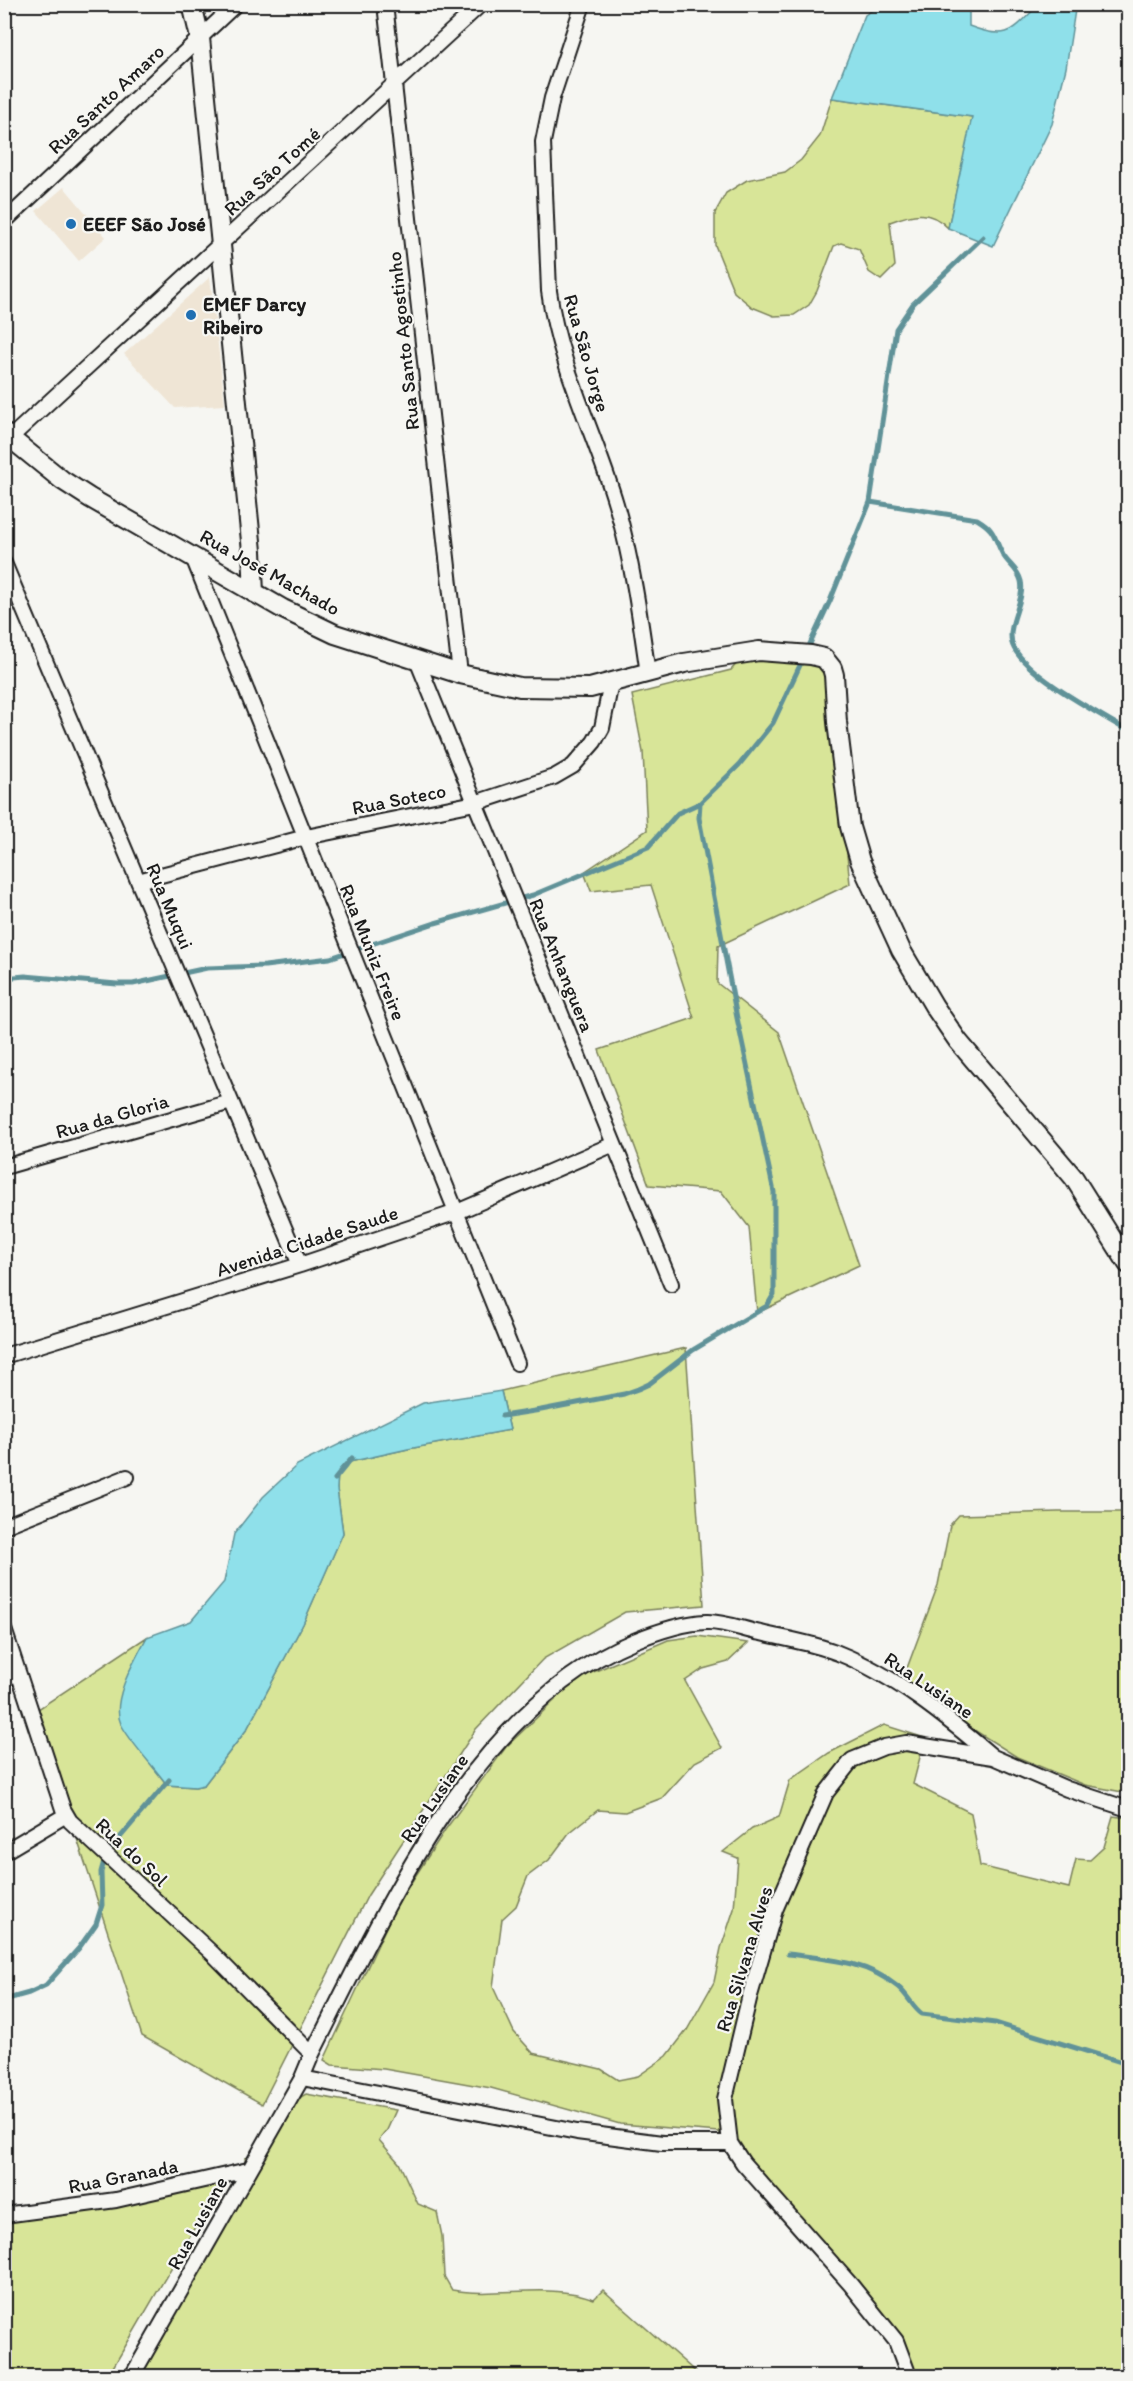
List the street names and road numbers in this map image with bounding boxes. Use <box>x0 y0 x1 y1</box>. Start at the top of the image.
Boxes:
street label: Rua Santo Amaro <box>43 39 169 159</box>
street label: Rua São Tomé <box>219 121 325 221</box>
street label: Rua Santo Agostinho <box>382 250 424 432</box>
street label: Rua São Jorge <box>559 291 615 415</box>
street label: Rua José Machado <box>196 524 344 620</box>
street label: Rua Soteco <box>350 778 448 820</box>
street label: Rua Muqui <box>141 859 199 953</box>
street label: Rua Muniz Freire <box>335 880 411 1024</box>
street label: Rua Anhanguera <box>524 895 600 1036</box>
street label: Rua da Gloria <box>53 1088 172 1144</box>
street label: Avenida Cidade Saude <box>213 1200 401 1282</box>
street label: Rua Lusiane <box>880 1646 978 1724</box>
street label: Rua Lusiane <box>395 1749 473 1847</box>
street label: Rua do Sol <box>91 1812 173 1892</box>
street label: Rua Silvana Alves <box>710 1883 778 2035</box>
street label: Rua Granada <box>66 2154 180 2198</box>
street label: Rua Lusiane <box>162 2172 232 2274</box>

